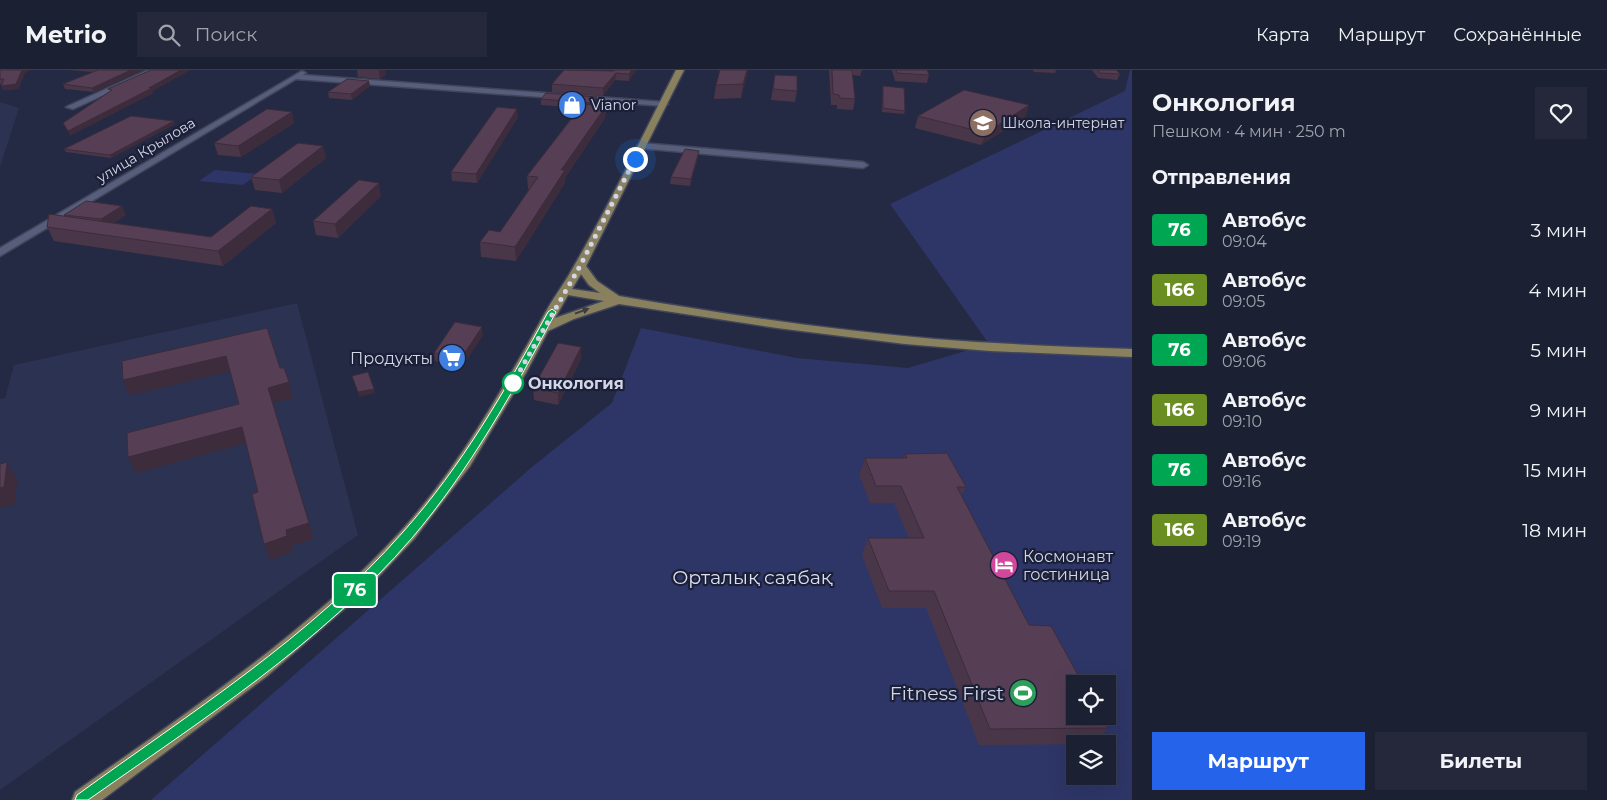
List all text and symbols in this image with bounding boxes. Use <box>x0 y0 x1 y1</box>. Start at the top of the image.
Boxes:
search box <box>137 12 487 57</box>
text: Metrio <box>25 20 107 49</box>
icon: search <box>155 21 183 49</box>
text: Поиск <box>195 23 257 46</box>
text: Карта <box>1256 24 1310 46</box>
text: Маршрут <box>1338 24 1425 46</box>
text: Сохранённые <box>1453 24 1582 46</box>
button: heart <box>1535 87 1587 139</box>
text: Онкология <box>1152 88 1296 117</box>
shop icon: Vianor <box>557 90 587 120</box>
place label: Vianor <box>591 96 637 114</box>
school or university icon: Школа-интернат <box>968 108 998 138</box>
street label: улица Крылова <box>92 113 199 187</box>
place label: Школа-интернат <box>1002 114 1125 132</box>
text: Пешком · 4 мин · 250 m <box>1152 122 1346 141</box>
your location <box>623 147 648 172</box>
text: Отправления <box>1152 166 1291 189</box>
text: Автобус <box>1222 209 1306 232</box>
text: 76 <box>1168 219 1191 241</box>
text: 3 мин <box>1530 219 1587 242</box>
text: 09:04 <box>1222 232 1267 251</box>
text: Автобус <box>1222 269 1306 292</box>
text: 166 <box>1165 279 1195 301</box>
text: 4 мин <box>1529 279 1587 302</box>
text: 09:05 <box>1222 292 1265 311</box>
one-way arrow <box>575 307 590 314</box>
text: Автобус <box>1222 329 1306 352</box>
text: 76 <box>1168 339 1191 361</box>
text: 5 мин <box>1530 339 1587 362</box>
supermarket icon: Продукты <box>437 343 467 373</box>
place label: Продукты <box>350 349 433 368</box>
text: 09:06 <box>1222 352 1266 371</box>
marker: Онкология <box>502 372 524 394</box>
place label: Онкология <box>528 374 624 393</box>
text: Автобус <box>1222 389 1306 412</box>
text: 166 <box>1165 399 1195 421</box>
text: 9 мин <box>1530 399 1587 422</box>
text: 09:10 <box>1222 412 1262 431</box>
text: Автобус <box>1222 449 1306 472</box>
text: 76 <box>1168 459 1191 481</box>
text: 15 мин <box>1524 459 1587 482</box>
text: 09:16 <box>1222 472 1261 491</box>
text: Автобус <box>1222 509 1306 532</box>
text: 166 <box>1165 519 1195 541</box>
text: 18 мин <box>1522 519 1587 542</box>
text: 09:19 <box>1222 532 1261 551</box>
place label: Космонавт гостиница <box>1023 547 1114 584</box>
hotel icon: Космонавт гостиница <box>989 550 1019 580</box>
park label: Орталық саябақ <box>672 566 833 589</box>
line badge: 76 <box>332 574 378 606</box>
text: 76 <box>344 579 366 601</box>
map controls <box>1066 675 1116 785</box>
button: locate <box>1066 675 1116 725</box>
sports icon: Fitness First <box>1008 678 1038 708</box>
place label: Fitness First <box>890 682 1004 705</box>
button: Маршрут <box>1152 732 1365 790</box>
button: Билеты <box>1375 732 1587 790</box>
button: layers <box>1066 735 1116 785</box>

